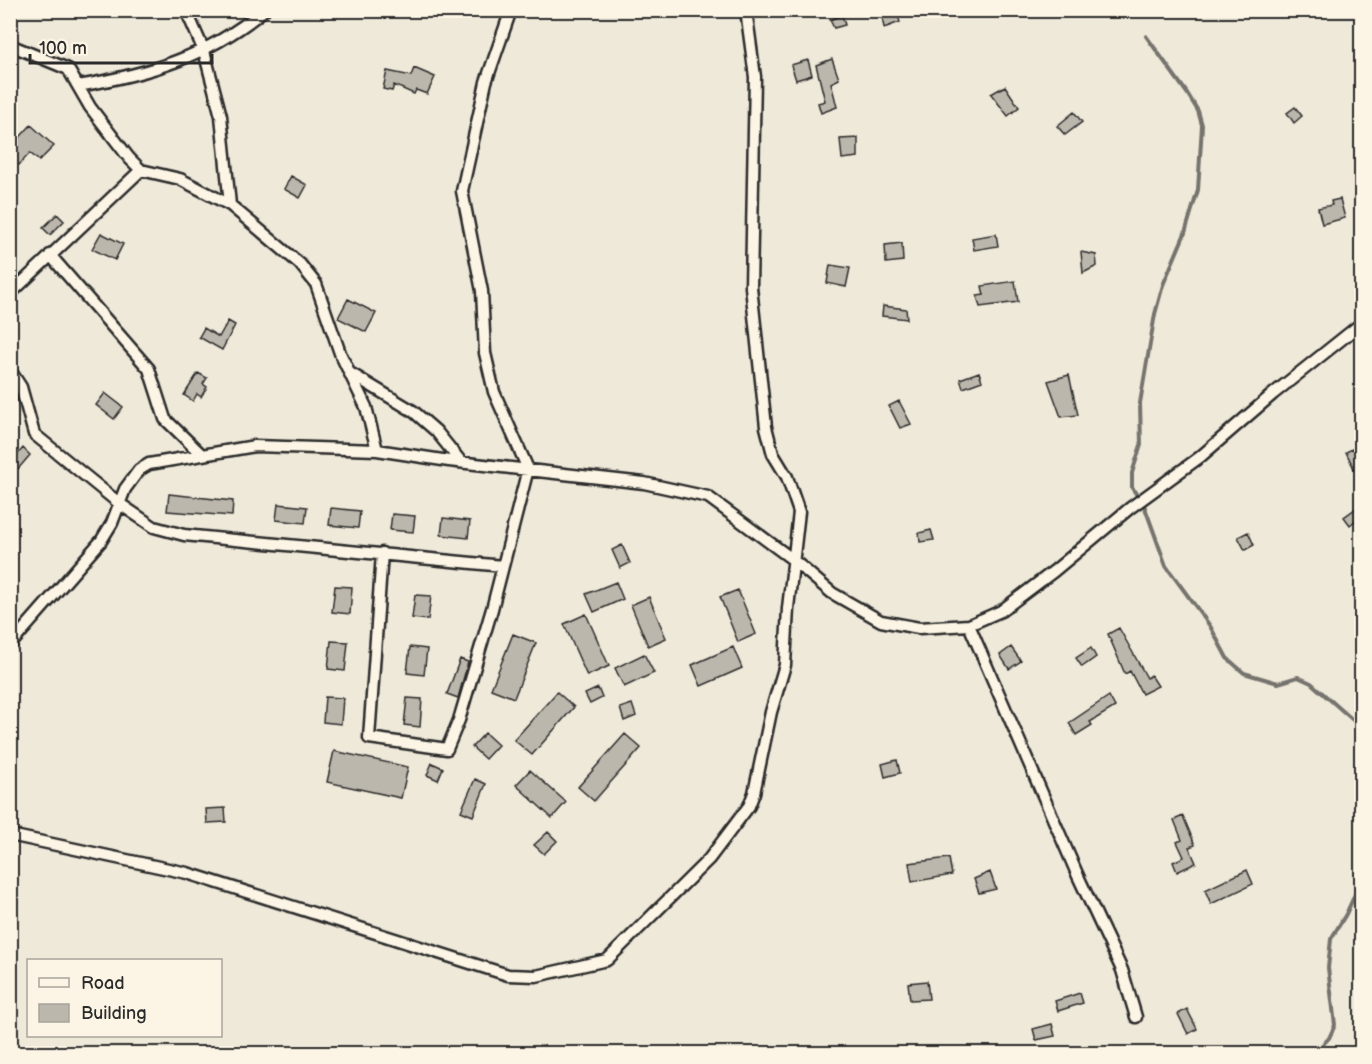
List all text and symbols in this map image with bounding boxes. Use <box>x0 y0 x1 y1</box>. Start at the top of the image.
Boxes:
scale bar <box>30 27 212 65</box>
text: 100 m <box>39 38 87 59</box>
legend <box>27 959 222 1037</box>
text: Road <box>81 973 125 994</box>
text: Building <box>81 1003 147 1024</box>

